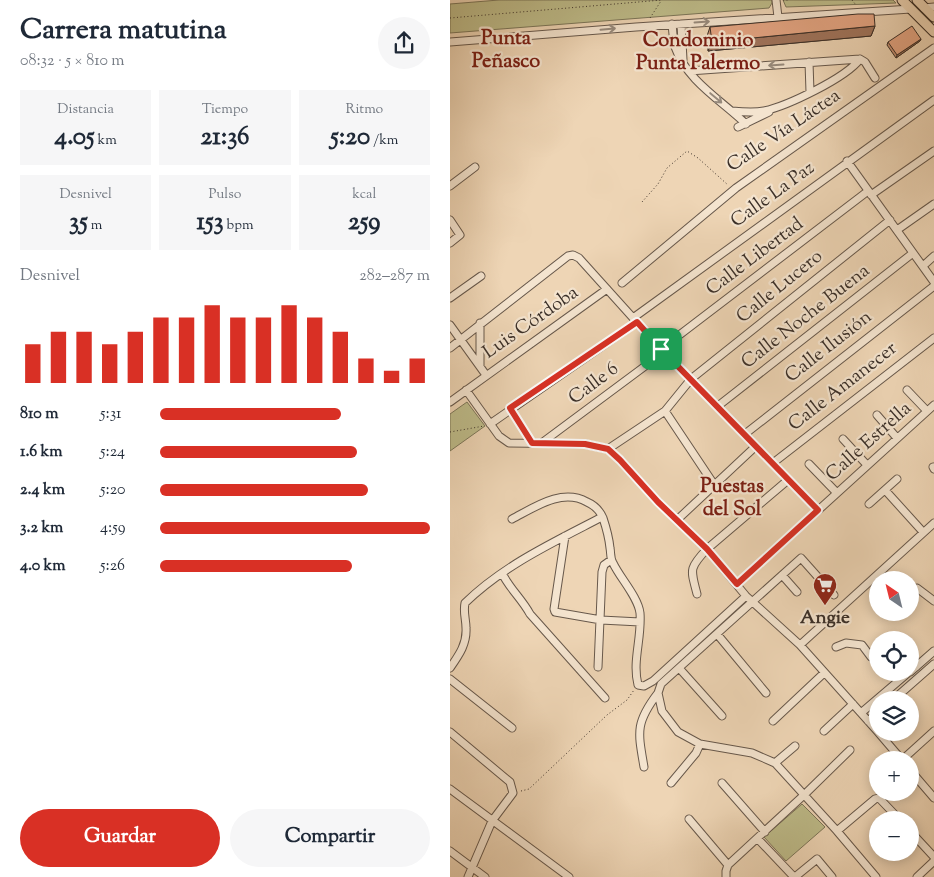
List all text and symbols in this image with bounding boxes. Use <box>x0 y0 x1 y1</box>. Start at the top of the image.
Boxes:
text: Carrera matutina <box>20 11 227 51</box>
button: share <box>378 17 430 69</box>
one-way arrow <box>693 18 709 27</box>
district label: Punta Peñasco <box>472 25 540 77</box>
one-way arrow <box>599 25 615 34</box>
district label: Condominio Punta Palermo <box>636 27 760 79</box>
text: 08:32 · 5 × 810 m <box>20 50 125 73</box>
one-way arrow <box>768 60 784 69</box>
street label: Calle Vía Láctea <box>722 83 846 179</box>
one-way arrow <box>710 92 723 103</box>
text: Distancia <box>57 100 114 120</box>
text: Tiempo <box>202 100 248 120</box>
text: Ritmo <box>345 100 383 120</box>
text: 4.05 <box>55 120 95 156</box>
text: 21:36 <box>200 120 250 156</box>
text: 5:20 <box>330 120 370 156</box>
text: km <box>95 131 117 151</box>
text: /km <box>370 131 398 151</box>
street label: Calle La Paz <box>726 155 820 235</box>
text: Desnivel <box>59 185 112 205</box>
text: Pulso <box>209 185 241 205</box>
text: kcal <box>352 185 376 205</box>
text: 35 <box>69 205 88 241</box>
text: 153 <box>196 205 224 241</box>
text: 259 <box>348 205 381 241</box>
street label: Calle Libertad <box>701 211 810 303</box>
text: m <box>88 216 102 236</box>
text: bpm <box>224 216 254 236</box>
street label: Calle Lucero <box>731 244 829 330</box>
street label: Calle Noche Buena <box>736 258 876 376</box>
text: Desnivel <box>20 265 80 288</box>
text: 282–287 m <box>359 265 430 288</box>
street label: Luis Córdoba <box>478 280 585 366</box>
street label: Calle Ilusión <box>780 304 878 390</box>
pin <box>640 328 682 370</box>
icon: arrive <box>647 335 675 363</box>
street label: Calle Amanecer <box>783 336 903 438</box>
street label: Calle 6 <box>563 356 625 412</box>
street label: Calle Estrella <box>820 396 918 488</box>
text: 810 m <box>20 403 58 426</box>
text: 5:31 <box>100 403 122 426</box>
text: 1.6 km <box>20 441 62 464</box>
text: 5:24 <box>100 441 125 464</box>
district label: Puestas del Sol <box>700 473 764 525</box>
text: 2.4 km <box>20 479 65 502</box>
text: 5:20 <box>100 479 126 502</box>
text: 3.2 km <box>20 517 63 540</box>
text: 4:59 <box>100 517 125 540</box>
text: 4.0 km <box>20 555 66 578</box>
text: 5:26 <box>100 555 125 578</box>
north arrow <box>869 571 919 621</box>
map controls <box>869 571 919 861</box>
supermarket icon: Angie <box>812 572 838 606</box>
place label: Angie <box>800 605 850 632</box>
button: locate <box>869 631 919 681</box>
button: layers <box>869 691 919 741</box>
button: + <box>869 751 919 801</box>
button: Guardar <box>20 809 220 867</box>
button: Compartir <box>230 809 430 867</box>
button: − <box>869 811 919 861</box>

